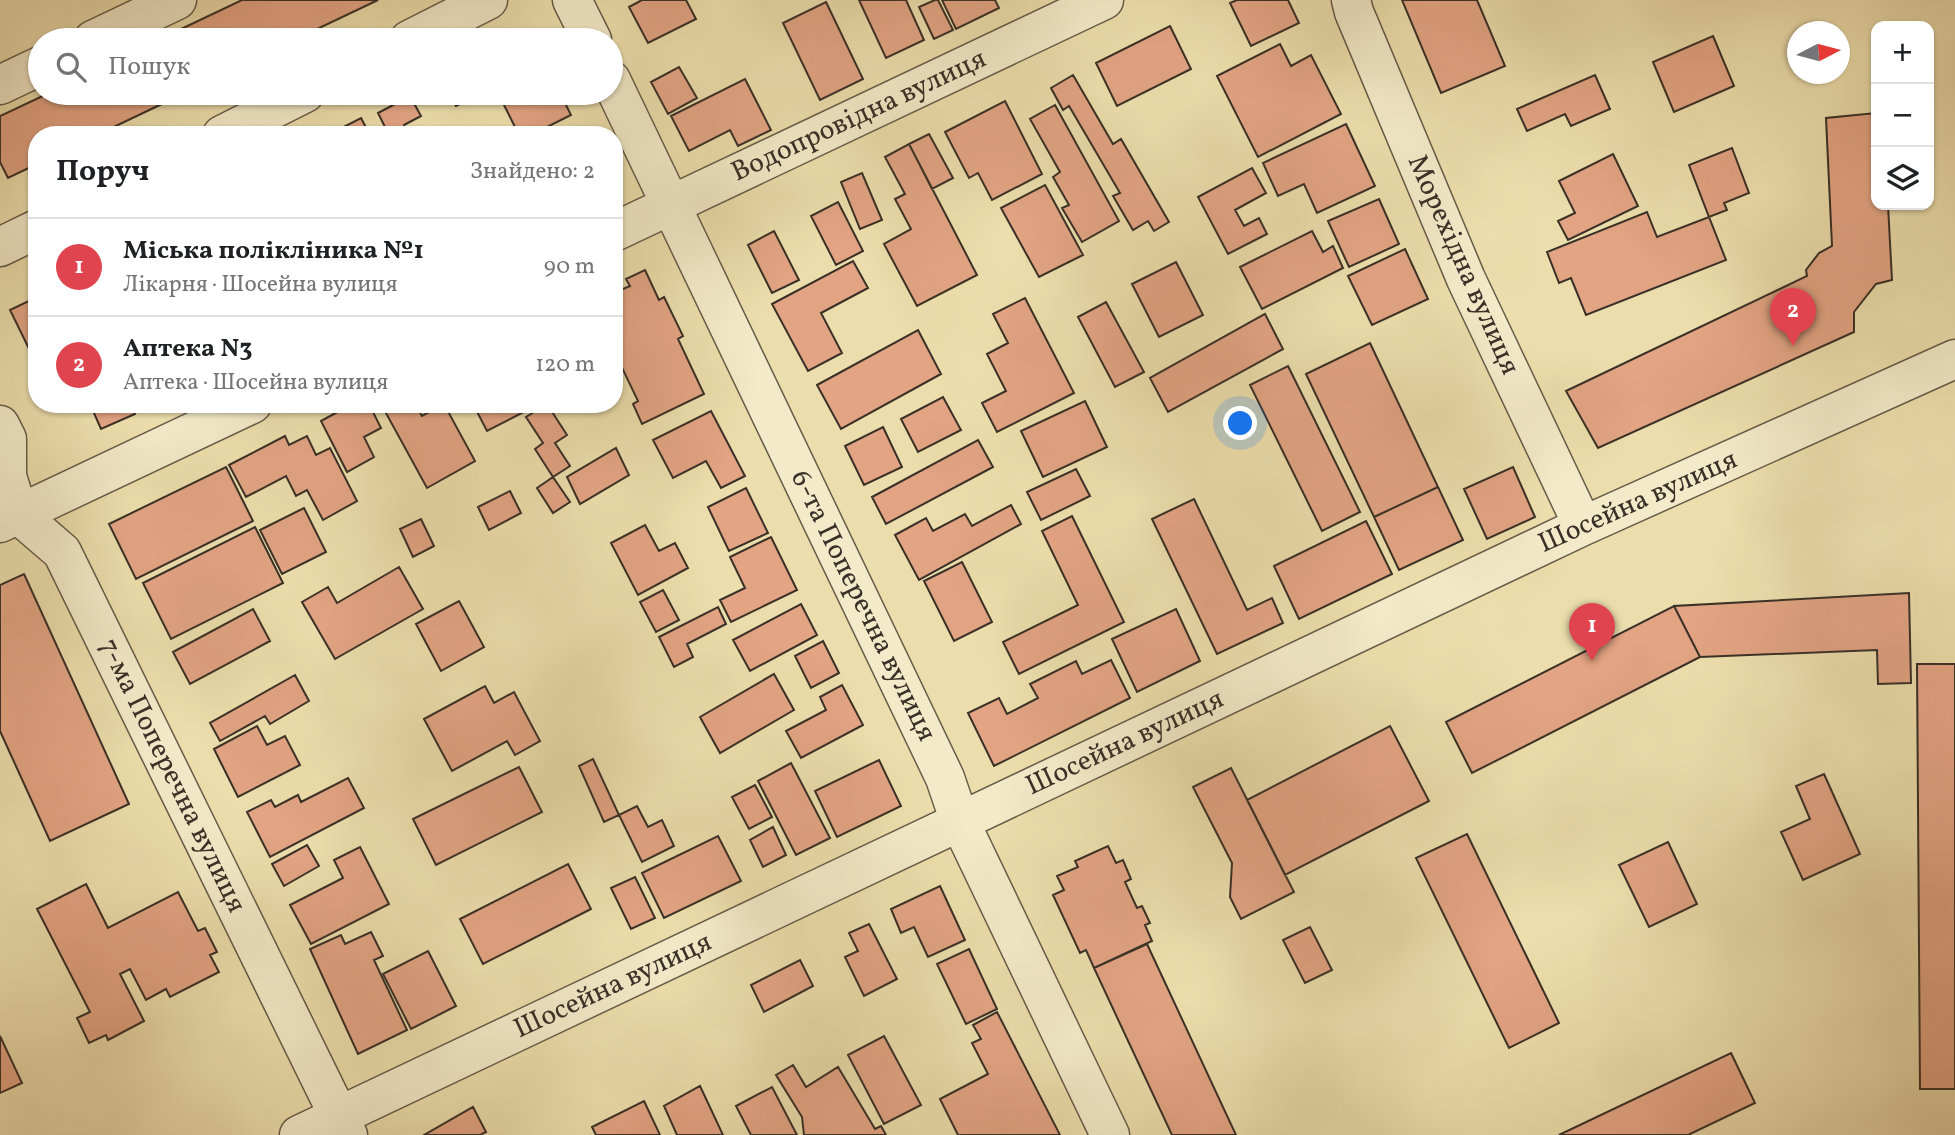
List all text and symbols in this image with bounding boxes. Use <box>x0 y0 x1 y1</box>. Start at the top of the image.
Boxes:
north arrow <box>1787 21 1850 84</box>
map controls <box>1871 21 1934 210</box>
button: + <box>1871 21 1934 84</box>
search box <box>28 28 623 105</box>
street label: Водопровідна вулиця <box>725 40 993 192</box>
icon: search <box>52 48 90 86</box>
text: Пошук <box>108 49 190 85</box>
button: − <box>1871 84 1934 147</box>
button: layers <box>1871 147 1934 210</box>
street label: Морехідна вулиця <box>1397 149 1529 381</box>
text: Поруч <box>56 151 149 193</box>
text: Знайдено: 2 <box>470 156 595 188</box>
text: Міська полікліника №1 <box>123 233 424 269</box>
text: 1 <box>74 251 84 283</box>
text: 90 m <box>544 251 595 283</box>
text: Лікарня · Шосейна вулиця <box>123 269 397 301</box>
pin: 2 <box>1770 288 1816 346</box>
text: Аптека N3 <box>123 331 253 367</box>
text: 2 <box>73 349 85 381</box>
text: 120 m <box>535 349 595 381</box>
text: Аптека · Шосейна вулиця <box>123 367 388 399</box>
your location <box>1223 406 1257 440</box>
street label: Шосейна вулиця <box>1532 441 1744 563</box>
street label: 6-та Поперечна вулиця <box>780 464 946 748</box>
pin: 1 <box>1569 603 1615 661</box>
street label: 7-ма Поперечна вулиця <box>89 632 255 920</box>
street label: Шосейна вулиця <box>1020 680 1230 806</box>
street label: Шосейна вулиця <box>508 923 718 1049</box>

